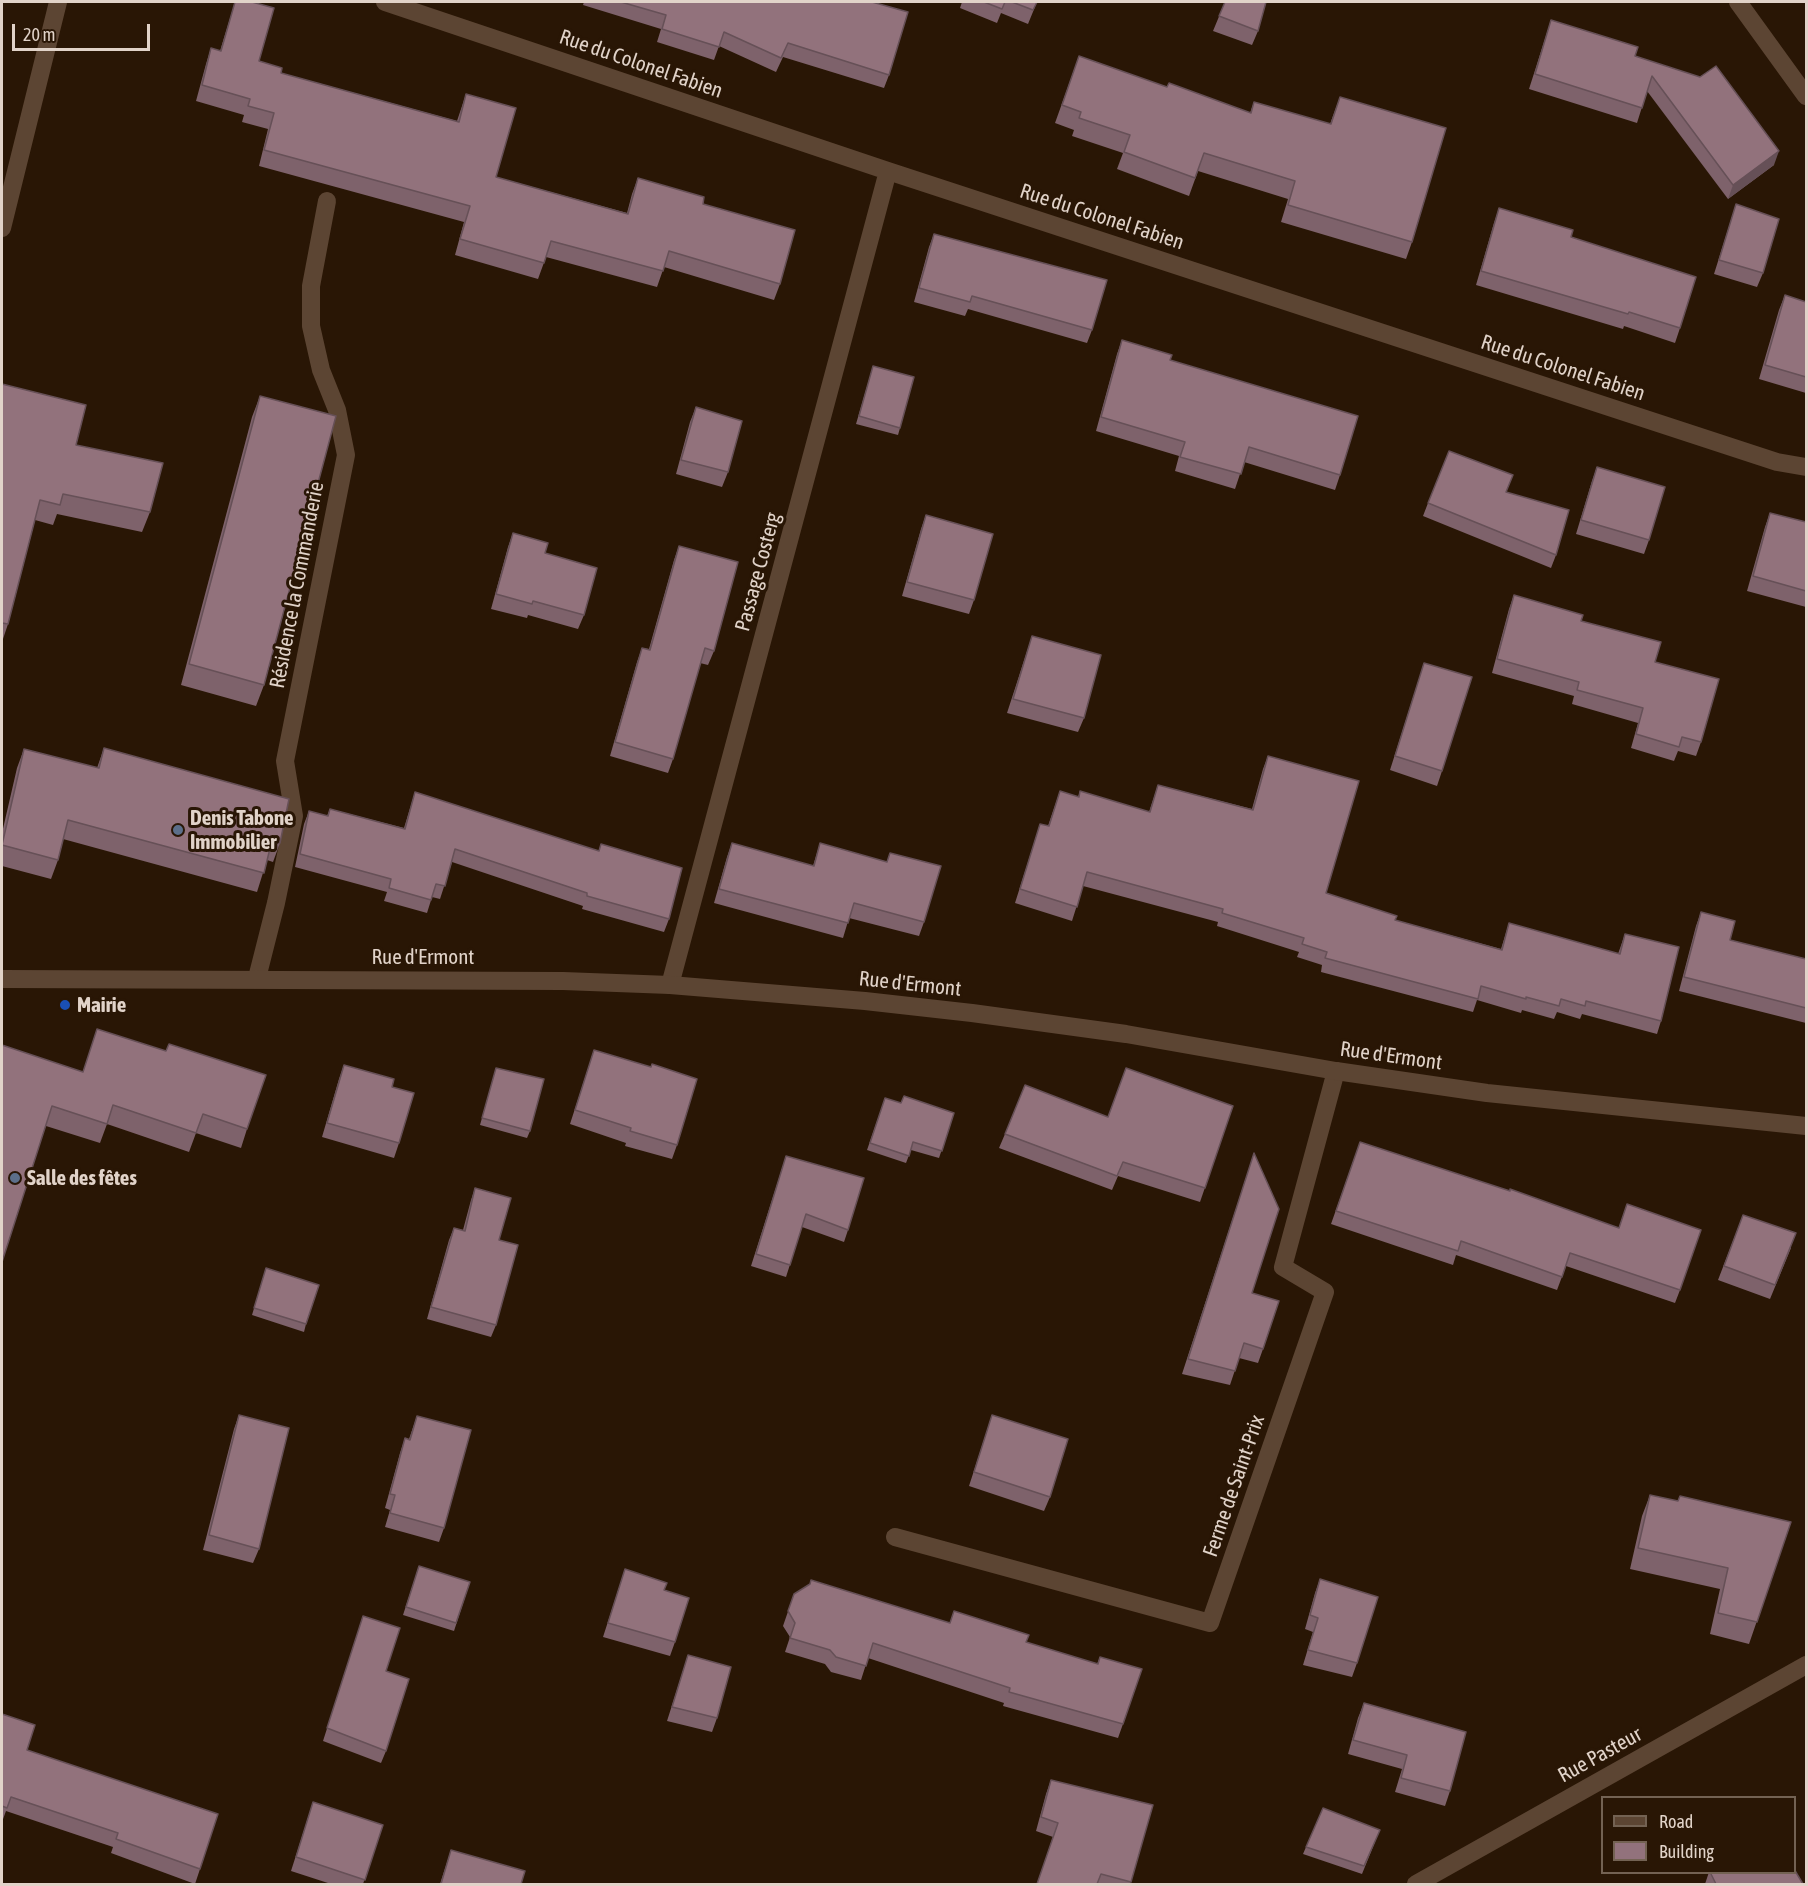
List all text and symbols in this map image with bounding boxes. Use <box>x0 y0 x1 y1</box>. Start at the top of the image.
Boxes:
scale bar <box>15 12 153 50</box>
text: 20 m <box>23 24 55 45</box>
street label: Rue du Colonel Fabien <box>556 24 726 104</box>
street label: Rue du Colonel Fabien <box>1017 179 1187 255</box>
street label: Rue du Colonel Fabien <box>1478 330 1648 406</box>
street label: Résidence la Commanderie <box>265 480 329 690</box>
street label: Passage Costerg <box>730 510 786 634</box>
place label: Denis Tabone Immobilier <box>190 805 294 855</box>
marker: Denis Tabone Immobilier <box>171 823 185 837</box>
street label: Rue d'Ermont <box>372 944 474 970</box>
street label: Rue d'Ermont <box>858 966 962 1002</box>
place label: Mairie <box>77 992 126 1018</box>
marker: Mairie <box>58 998 72 1012</box>
street label: Rue d'Ermont <box>1338 1036 1444 1076</box>
place label: Salle des fêtes <box>27 1165 137 1191</box>
marker: Salle des fêtes <box>8 1171 22 1185</box>
street label: Ferme de Saint-Prix <box>1198 1412 1270 1560</box>
street label: Rue Pasteur <box>1554 1722 1646 1788</box>
legend <box>1601 1796 1796 1874</box>
text: Road <box>1659 1811 1693 1832</box>
text: Building <box>1659 1841 1714 1862</box>

